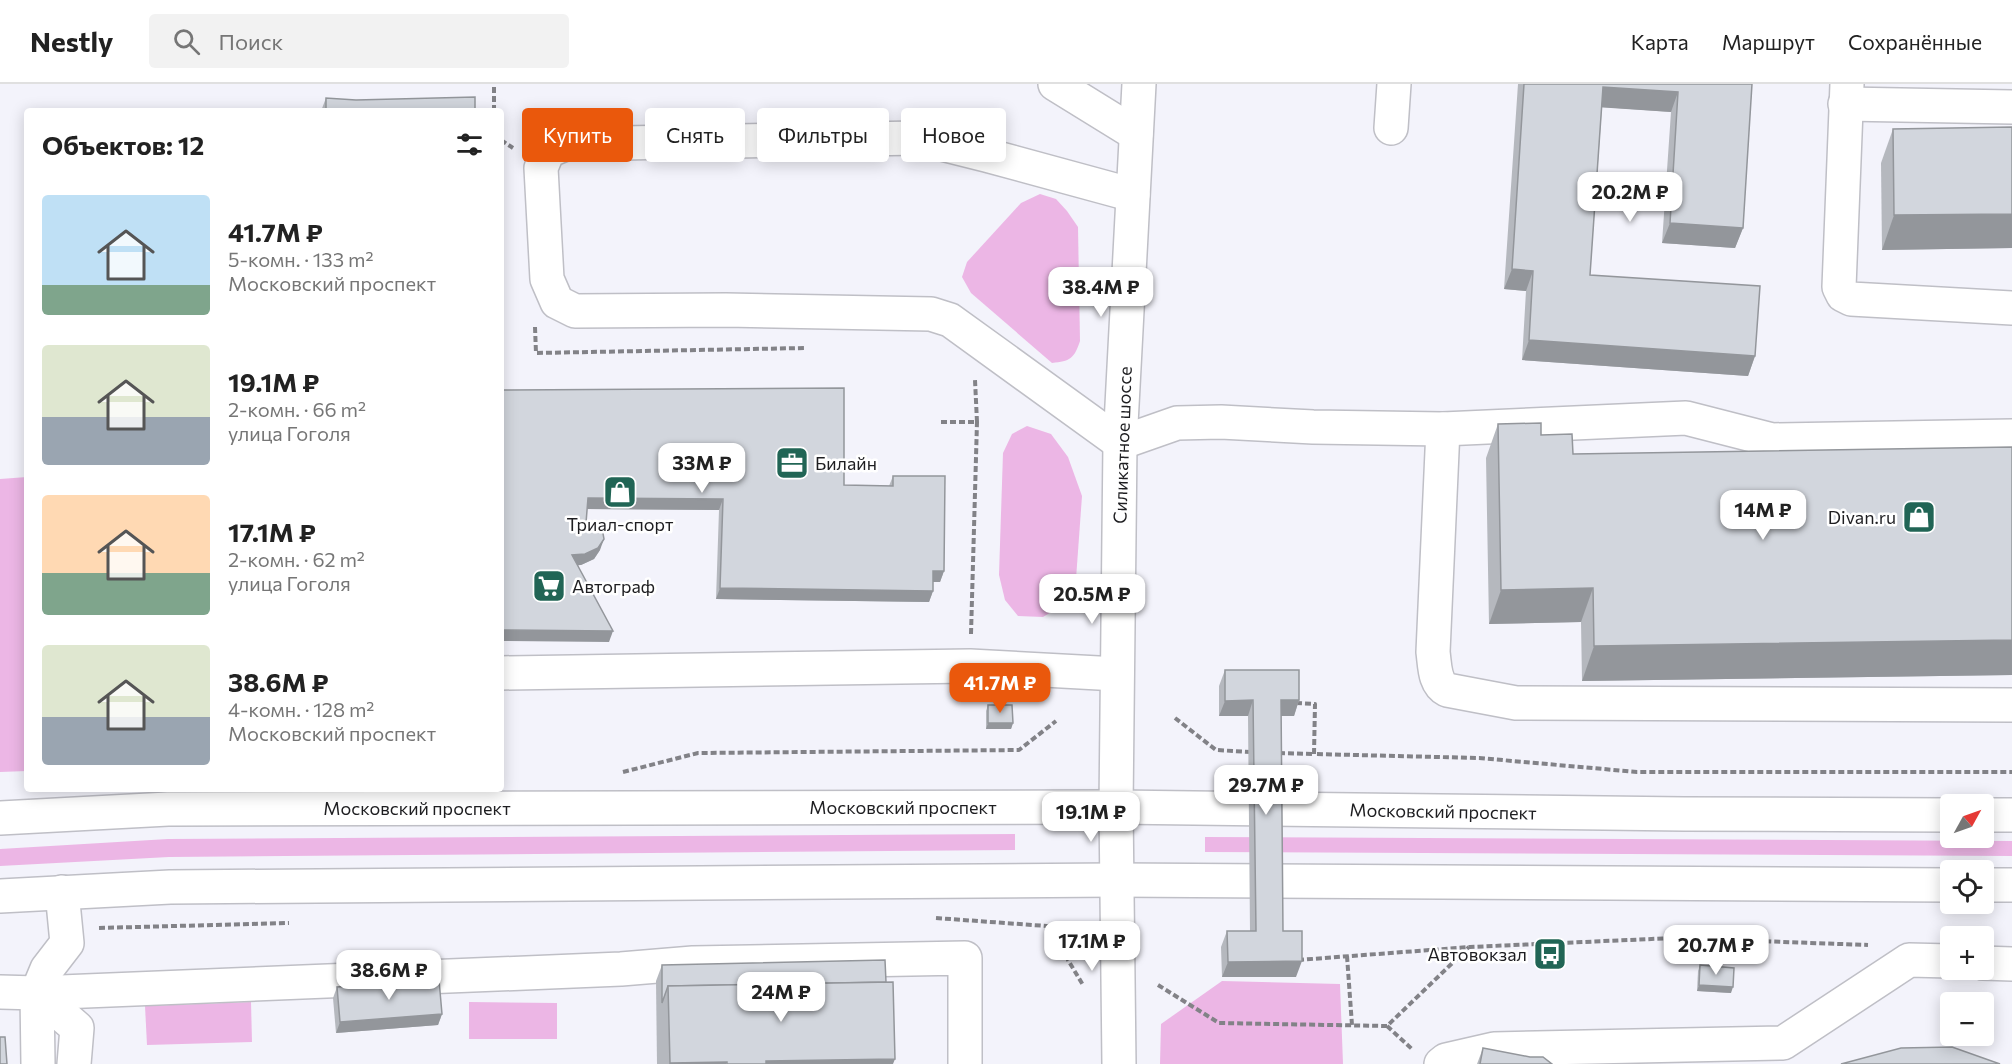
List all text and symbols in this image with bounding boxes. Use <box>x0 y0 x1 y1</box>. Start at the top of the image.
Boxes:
search box <box>149 14 569 68</box>
text: Nestly <box>30 24 113 58</box>
icon: search <box>170 25 203 58</box>
text: Поиск <box>218 28 283 55</box>
text: Карта <box>1631 29 1689 54</box>
text: Маршрут <box>1722 29 1815 54</box>
text: Сохранённые <box>1848 29 1982 54</box>
chip: Купить <box>522 108 633 162</box>
chip: Снять <box>645 108 745 162</box>
chip: Фильтры <box>757 108 889 162</box>
chip: Новое <box>901 108 1006 162</box>
icon: filters <box>453 128 486 161</box>
text: Объектов: 12 <box>42 129 204 160</box>
pin: 20.2M ₽ <box>1575 172 1685 223</box>
text: 20.2M ₽ <box>1591 179 1669 203</box>
text: 41.7M ₽ <box>228 216 323 247</box>
icon: home <box>90 219 162 291</box>
text: 5-комн. · 133 m² <box>228 247 373 271</box>
pin: 38.4M ₽ <box>1046 267 1156 318</box>
text: Московский проспект <box>228 271 436 295</box>
text: 38.4M ₽ <box>1062 274 1140 298</box>
text: 19.1M ₽ <box>228 366 319 397</box>
street label: Силикатное шоссе <box>1108 366 1136 524</box>
icon: home <box>90 369 162 441</box>
text: 2-комн. · 66 m² <box>228 397 366 421</box>
text: улица Гоголя <box>228 421 351 445</box>
pin: 33M ₽ <box>660 443 744 494</box>
office icon: Билайн <box>774 445 810 481</box>
text: 33M ₽ <box>672 450 732 474</box>
place label: Билайн <box>815 452 877 474</box>
shop icon: Триал-спорт <box>602 474 638 510</box>
pin: 14M ₽ <box>1721 490 1805 541</box>
text: 14M ₽ <box>1734 497 1792 521</box>
shop icon: Divan.ru <box>1901 499 1937 535</box>
place label: Divan.ru <box>1828 506 1896 528</box>
place label: Триал-спорт <box>567 513 674 535</box>
text: 17.1M ₽ <box>228 516 316 547</box>
icon: home <box>90 519 162 591</box>
text: 2-комн. · 62 m² <box>228 547 365 571</box>
supermarket icon: Автограф <box>531 568 567 604</box>
text: улица Гоголя <box>228 571 351 595</box>
pin: 20.5M ₽ <box>1037 574 1147 625</box>
place label: Автограф <box>572 575 655 597</box>
text: 20.5M ₽ <box>1053 581 1131 605</box>
pin: 41.7M ₽ <box>945 663 1055 714</box>
text: 38.6M ₽ <box>228 666 329 697</box>
icon: home <box>90 669 162 741</box>
text: 41.7M ₽ <box>963 670 1037 694</box>
text: 4-комн. · 128 m² <box>228 697 374 721</box>
text: Московский проспект <box>228 721 436 745</box>
pin: 29.7M ₽ <box>1211 765 1321 816</box>
text: 29.7M ₽ <box>1228 772 1304 796</box>
pin: 19.1M ₽ <box>1036 792 1146 843</box>
north arrow <box>1940 794 1994 848</box>
map controls <box>1940 794 1994 1046</box>
street label: Московский проспект <box>809 796 997 818</box>
street label: Московский проспект <box>323 797 511 819</box>
street label: Московский проспект <box>1349 798 1537 824</box>
text: 19.1M ₽ <box>1056 799 1126 823</box>
button: locate <box>1940 860 1994 914</box>
pin: 17.1M ₽ <box>1037 921 1147 972</box>
pin: 20.7M ₽ <box>1661 925 1771 976</box>
button: + <box>1940 926 1994 980</box>
text: 17.1M ₽ <box>1058 928 1126 952</box>
text: 20.7M ₽ <box>1678 932 1754 956</box>
bus stop icon: Автовокзал <box>1532 936 1568 972</box>
place label: Автовокзал <box>1428 943 1527 965</box>
pin: 38.6M ₽ <box>334 950 444 1001</box>
text: 38.6M ₽ <box>350 957 428 981</box>
pin: 24M ₽ <box>739 972 823 1023</box>
text: 24M ₽ <box>751 979 811 1003</box>
button: − <box>1940 992 1994 1046</box>

